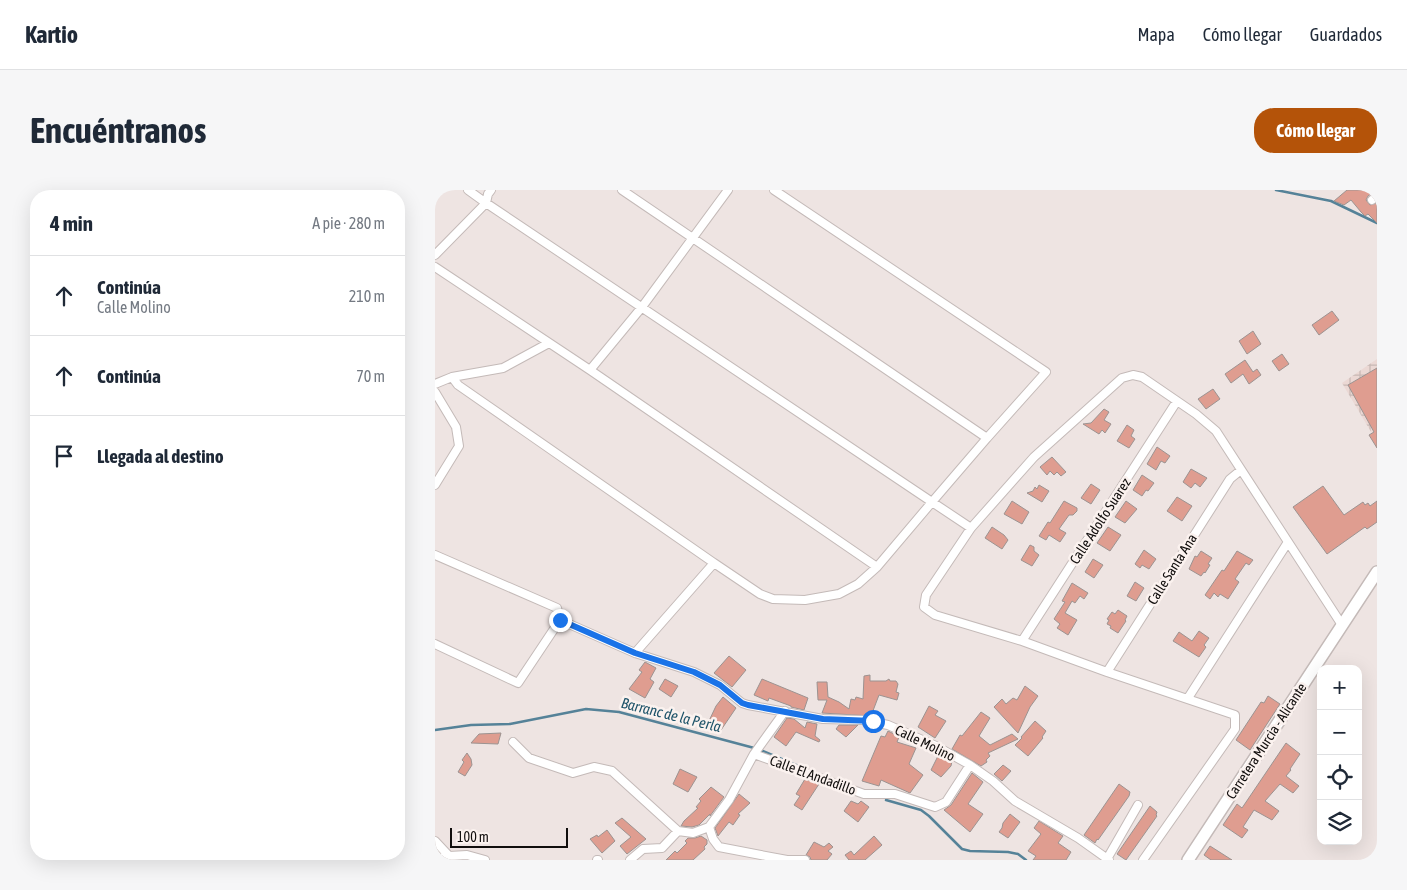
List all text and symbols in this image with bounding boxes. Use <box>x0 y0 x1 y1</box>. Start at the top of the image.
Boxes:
text: Kartio <box>25 21 78 48</box>
text: Mapa <box>1137 24 1175 45</box>
text: Cómo llegar <box>1203 24 1282 45</box>
text: Guardados <box>1310 24 1382 45</box>
button: Cómo llegar <box>1254 108 1377 153</box>
text: Encuéntranos <box>30 110 206 150</box>
text: 4 min <box>50 211 93 235</box>
text: A pie · 280 m <box>312 214 385 232</box>
text: Continúa <box>97 276 161 298</box>
icon: ahead <box>50 282 78 310</box>
text: 210 m <box>349 287 385 305</box>
text: Calle Molino <box>97 298 171 316</box>
icon: ahead <box>50 362 78 390</box>
text: Continúa <box>97 365 161 387</box>
text: 70 m <box>356 367 385 385</box>
icon: arrive <box>50 442 78 470</box>
text: Llegada al destino <box>97 445 224 467</box>
street label: Calle Adolfo Suarez <box>1066 475 1134 567</box>
street label: Calle Santa Ana <box>1144 531 1200 607</box>
route end <box>549 609 572 632</box>
map controls <box>1317 665 1362 845</box>
button: + <box>1317 665 1362 710</box>
street label: Carretera Murcia - Alicante <box>1223 680 1309 802</box>
water label: Barranc de la Perla <box>619 694 723 735</box>
route start <box>862 710 885 733</box>
button: − <box>1317 710 1362 755</box>
street label: Calle Molino <box>892 722 958 764</box>
street label: Calle El Andadillo <box>768 752 858 798</box>
button: locate <box>1317 755 1362 800</box>
button: layers <box>1317 800 1362 845</box>
scale bar <box>450 825 567 848</box>
text: 100 m <box>457 829 489 845</box>

